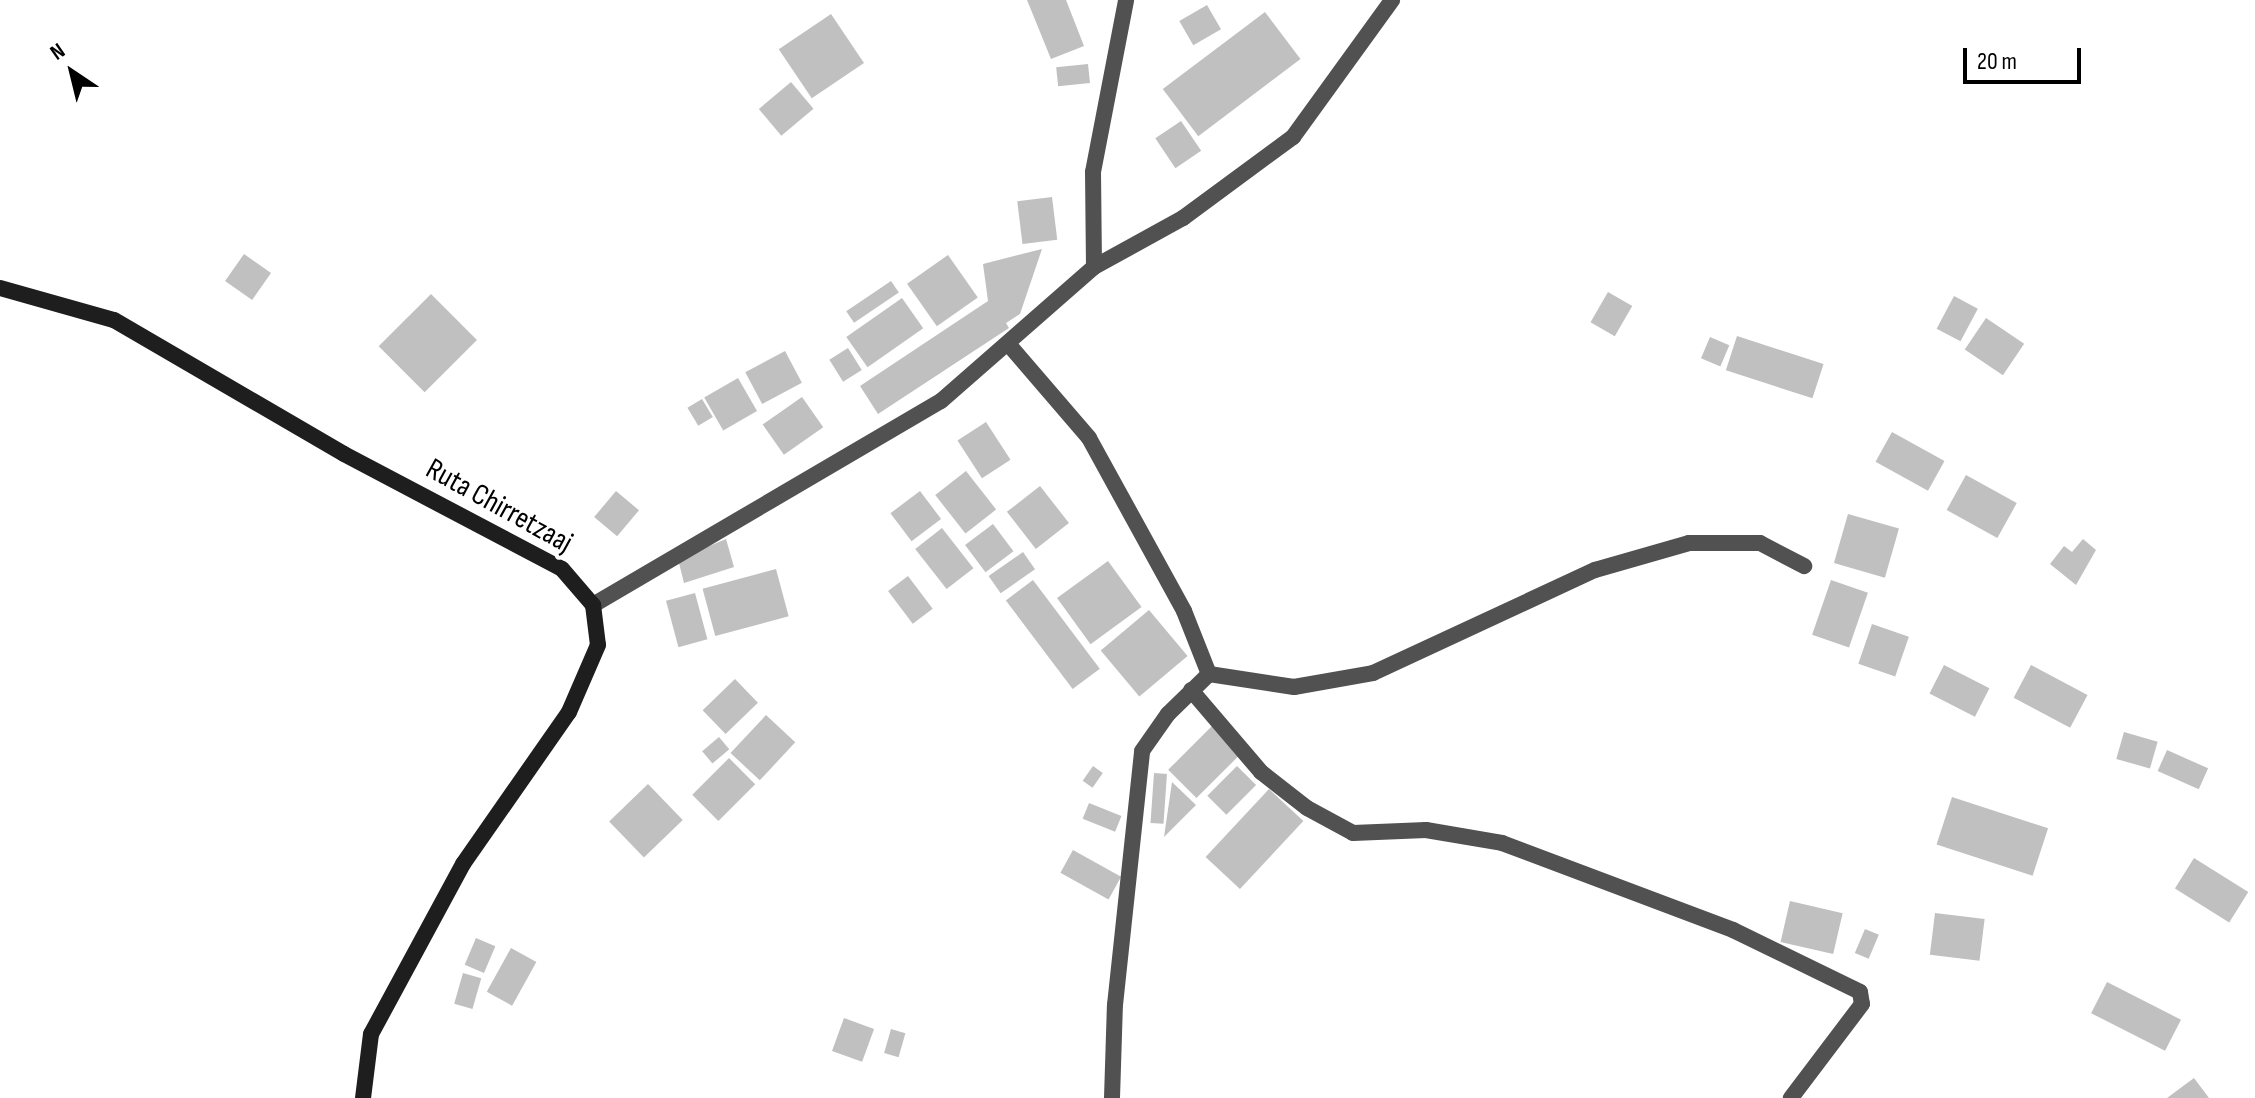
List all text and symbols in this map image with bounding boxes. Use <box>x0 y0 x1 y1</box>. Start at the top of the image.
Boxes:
north arrow <box>32 32 112 112</box>
scale bar <box>1967 32 2085 82</box>
text: N <box>45 38 71 66</box>
text: 20 m <box>1977 47 2017 76</box>
street label: Ruta Chirretzaaj <box>419 451 579 561</box>

